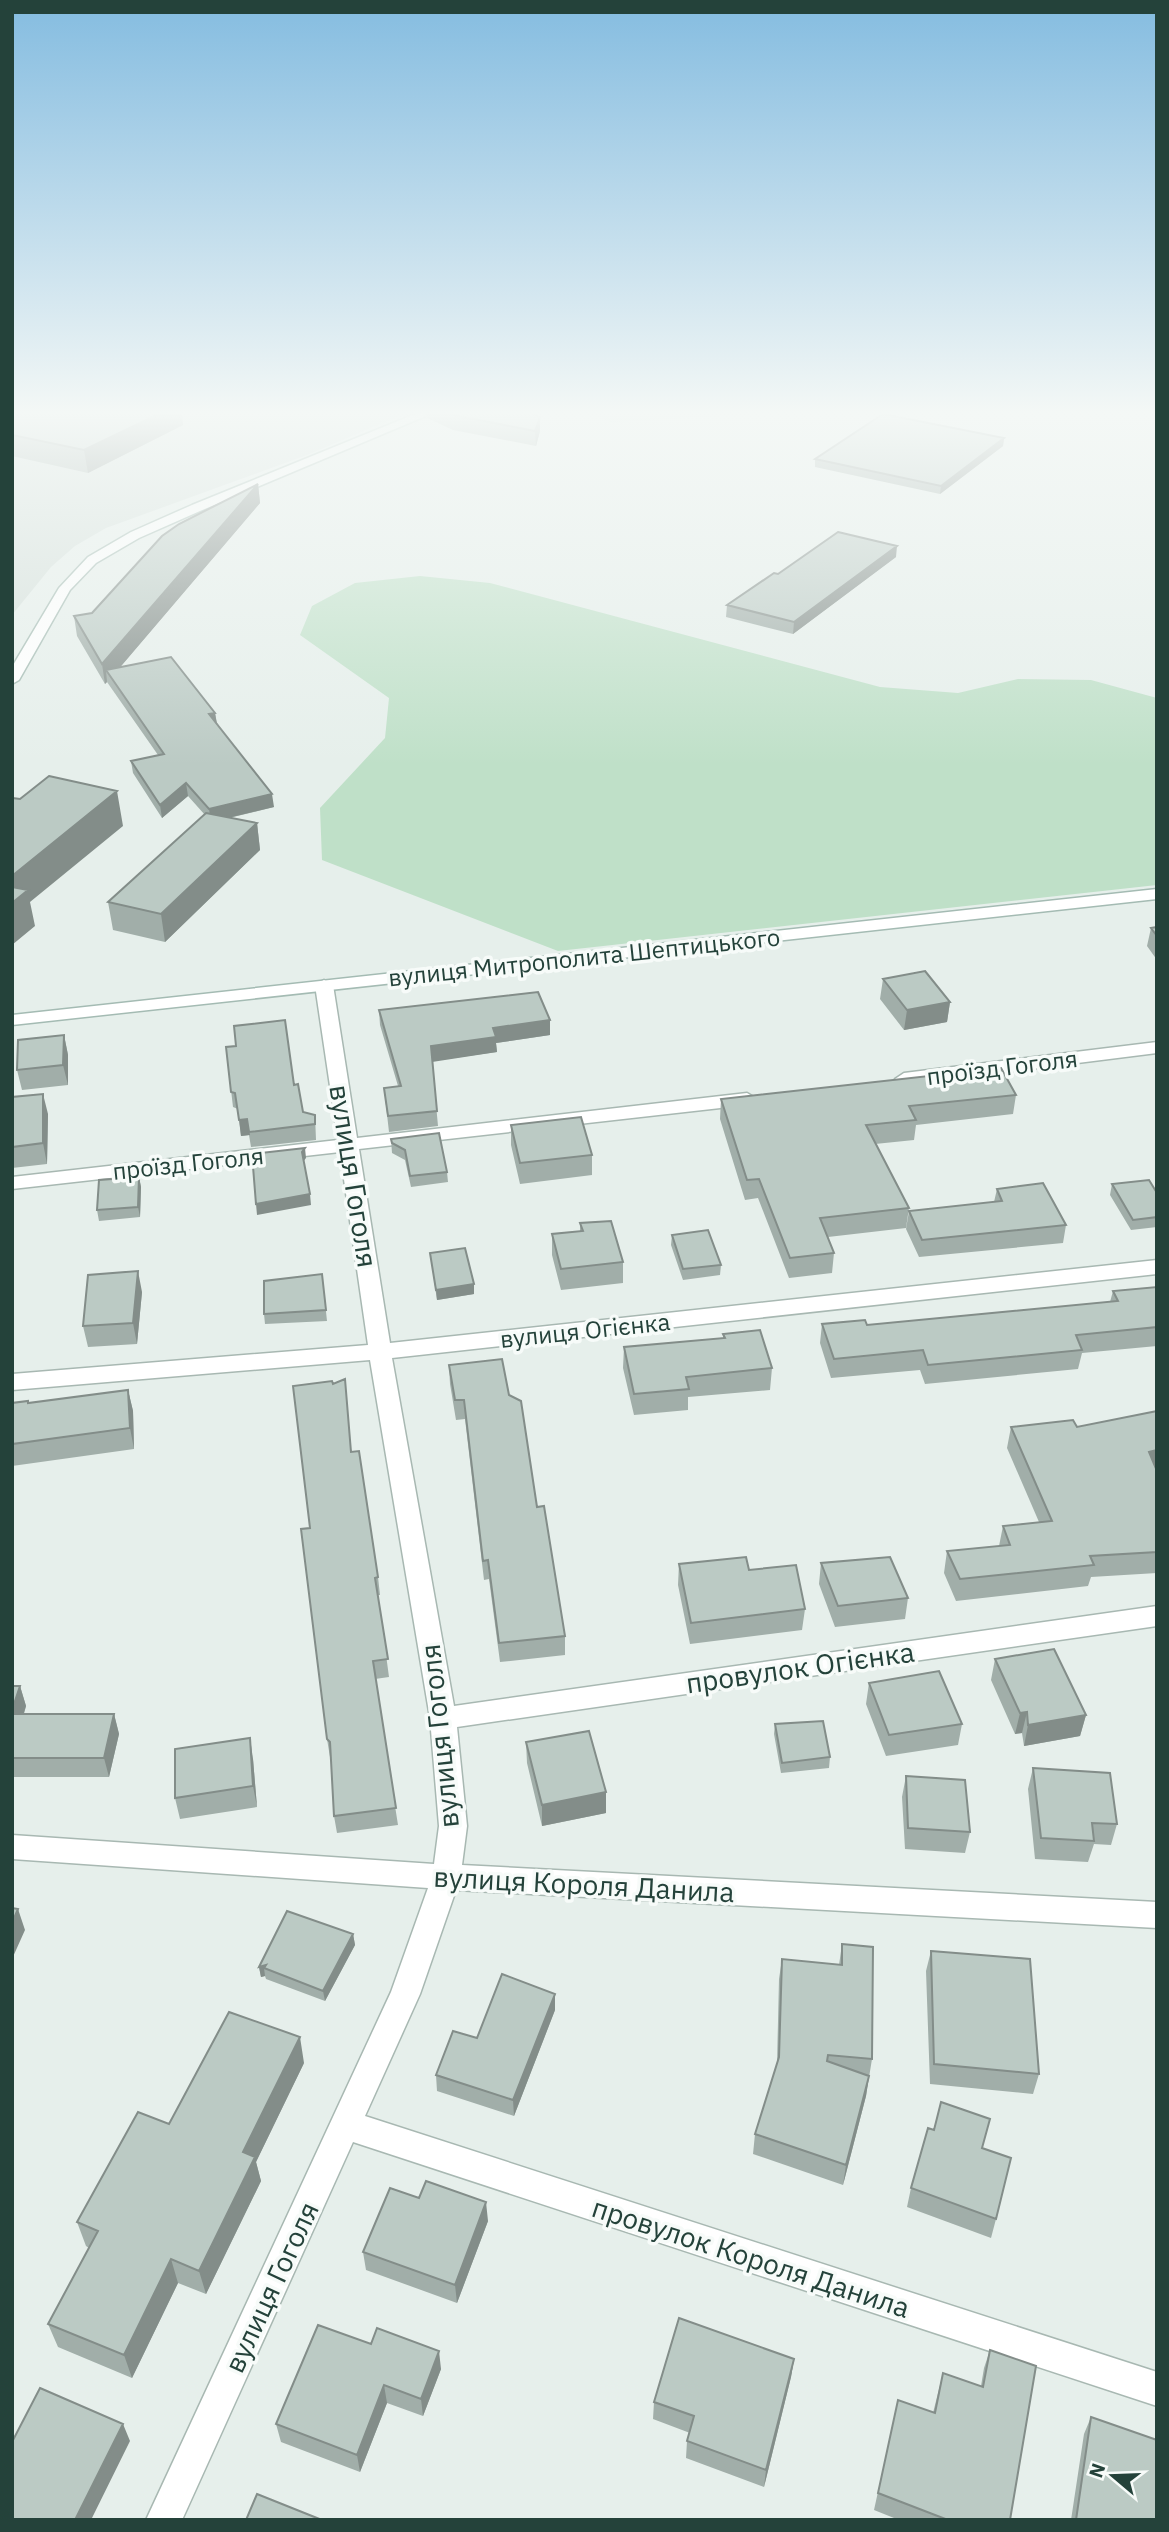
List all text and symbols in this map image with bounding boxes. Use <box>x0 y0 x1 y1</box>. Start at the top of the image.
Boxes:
street label: вулиця Митрополита Шептицького <box>387 921 781 993</box>
street label: проїзд Гоголя <box>925 1042 1079 1092</box>
street label: вулиця Гоголя <box>321 1082 387 1270</box>
street label: проїзд Гоголя <box>111 1139 265 1187</box>
street label: вулиця Огієнка <box>498 1305 672 1355</box>
street label: провулок Огієнка <box>683 1633 917 1701</box>
street label: вулиця Гоголя <box>411 1642 467 1830</box>
street label: вулиця Короля Данила <box>433 1858 735 1910</box>
street label: провулок Короля Данила <box>587 2188 915 2326</box>
street label: вулиця Гоголя <box>215 2196 327 2378</box>
north arrow <box>1078 2441 1148 2511</box>
text: N <box>1083 2460 1111 2481</box>

